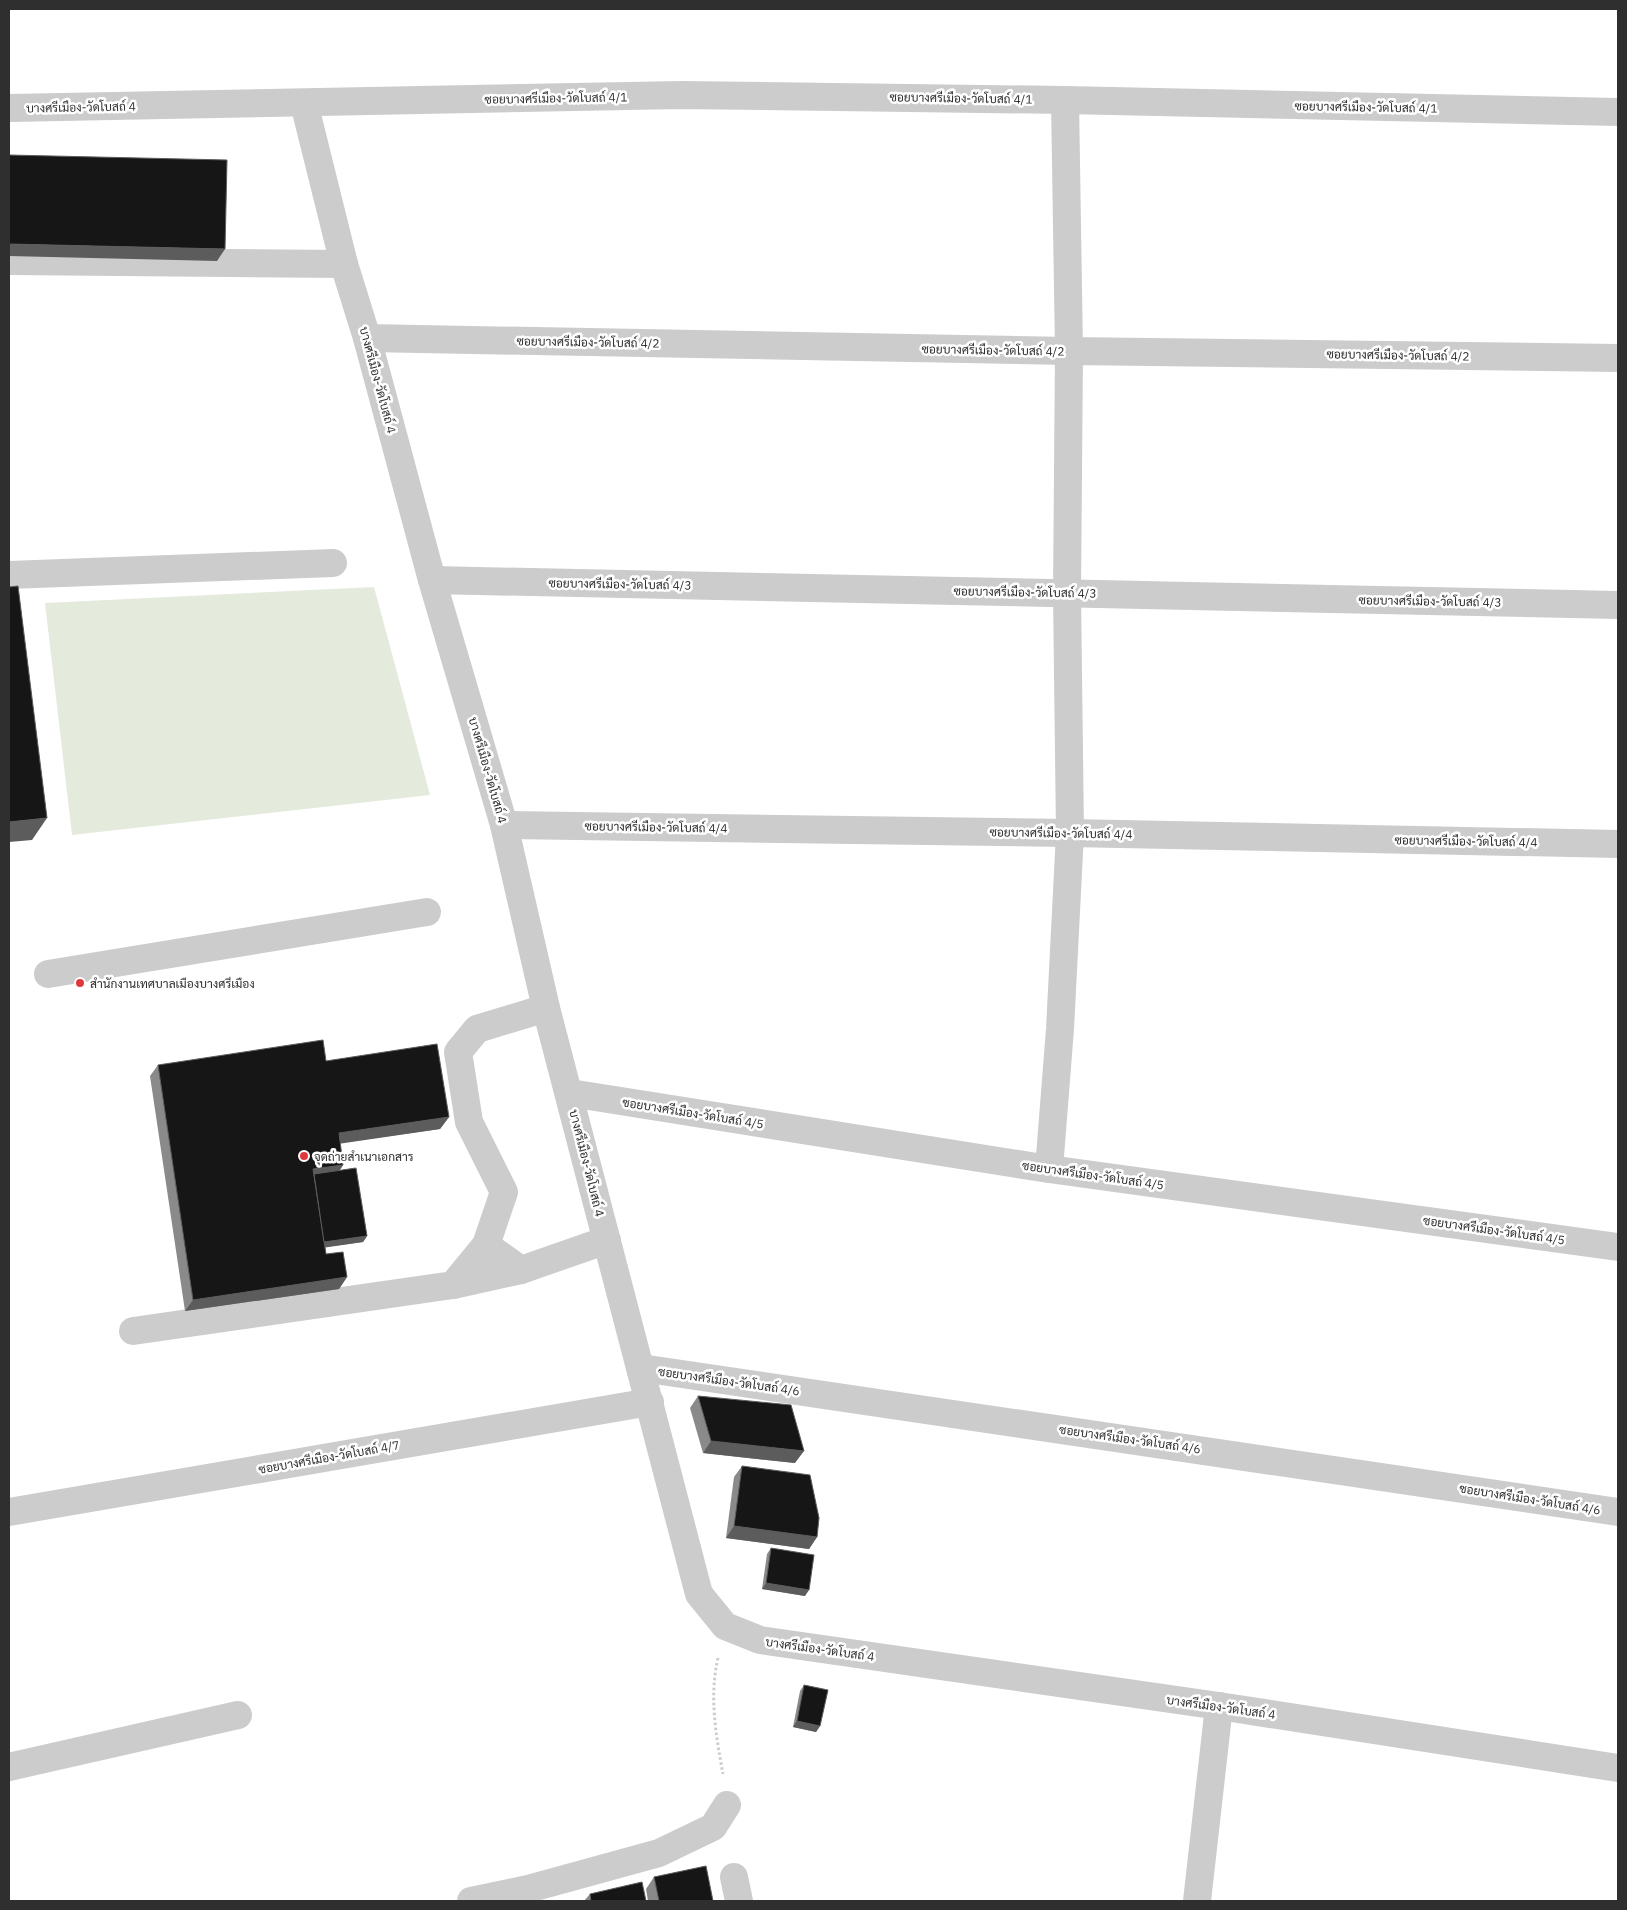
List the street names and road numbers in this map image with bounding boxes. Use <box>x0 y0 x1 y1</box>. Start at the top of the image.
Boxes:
street label: ซอยบางศรีเมือง-วัดโบสถ์ 4/1 <box>484 89 628 107</box>
street label: ซอยบางศรีเมือง-วัดโบสถ์ 4/1 <box>889 89 1033 107</box>
street label: ซอยบางศรีเมือง-วัดโบสถ์ 4/1 <box>1294 98 1438 116</box>
street label: บางศรีเมือง-วัดโบสถ์ 4 <box>26 99 136 115</box>
street label: บางศรีเมือง-วัดโบสถ์ 4 <box>357 325 399 435</box>
street label: ซอยบางศรีเมือง-วัดโบสถ์ 4/2 <box>516 333 660 351</box>
street label: ซอยบางศรีเมือง-วัดโบสถ์ 4/2 <box>921 341 1065 359</box>
street label: ซอยบางศรีเมือง-วัดโบสถ์ 4/2 <box>1326 346 1470 364</box>
street label: ซอยบางศรีเมือง-วัดโบสถ์ 4/3 <box>548 575 692 593</box>
street label: ซอยบางศรีเมือง-วัดโบสถ์ 4/3 <box>953 583 1097 601</box>
street label: ซอยบางศรีเมือง-วัดโบสถ์ 4/3 <box>1358 592 1502 610</box>
street label: บางศรีเมือง-วัดโบสถ์ 4 <box>466 715 510 825</box>
street label: ซอยบางศรีเมือง-วัดโบสถ์ 4/4 <box>584 818 728 836</box>
street label: ซอยบางศรีเมือง-วัดโบสถ์ 4/4 <box>989 824 1133 842</box>
street label: ซอยบางศรีเมือง-วัดโบสถ์ 4/4 <box>1394 832 1538 850</box>
street label: ซอยบางศรีเมือง-วัดโบสถ์ 4/5 <box>621 1094 765 1132</box>
street label: บางศรีเมือง-วัดโบสถ์ 4 <box>566 1108 608 1218</box>
street label: ซอยบางศรีเมือง-วัดโบสถ์ 4/5 <box>1021 1158 1165 1192</box>
street label: ซอยบางศรีเมือง-วัดโบสถ์ 4/5 <box>1422 1213 1566 1247</box>
street label: ซอยบางศรีเมือง-วัดโบสถ์ 4/6 <box>657 1364 801 1398</box>
street label: ซอยบางศรีเมือง-วัดโบสถ์ 4/6 <box>1058 1422 1202 1456</box>
street label: ซอยบางศรีเมือง-วัดโบสถ์ 4/7 <box>257 1437 401 1477</box>
street label: ซอยบางศรีเมือง-วัดโบสถ์ 4/6 <box>1458 1480 1602 1518</box>
street label: บางศรีเมือง-วัดโบสถ์ 4 <box>765 1634 875 1664</box>
street label: บางศรีเมือง-วัดโบสถ์ 4 <box>1166 1692 1276 1722</box>

